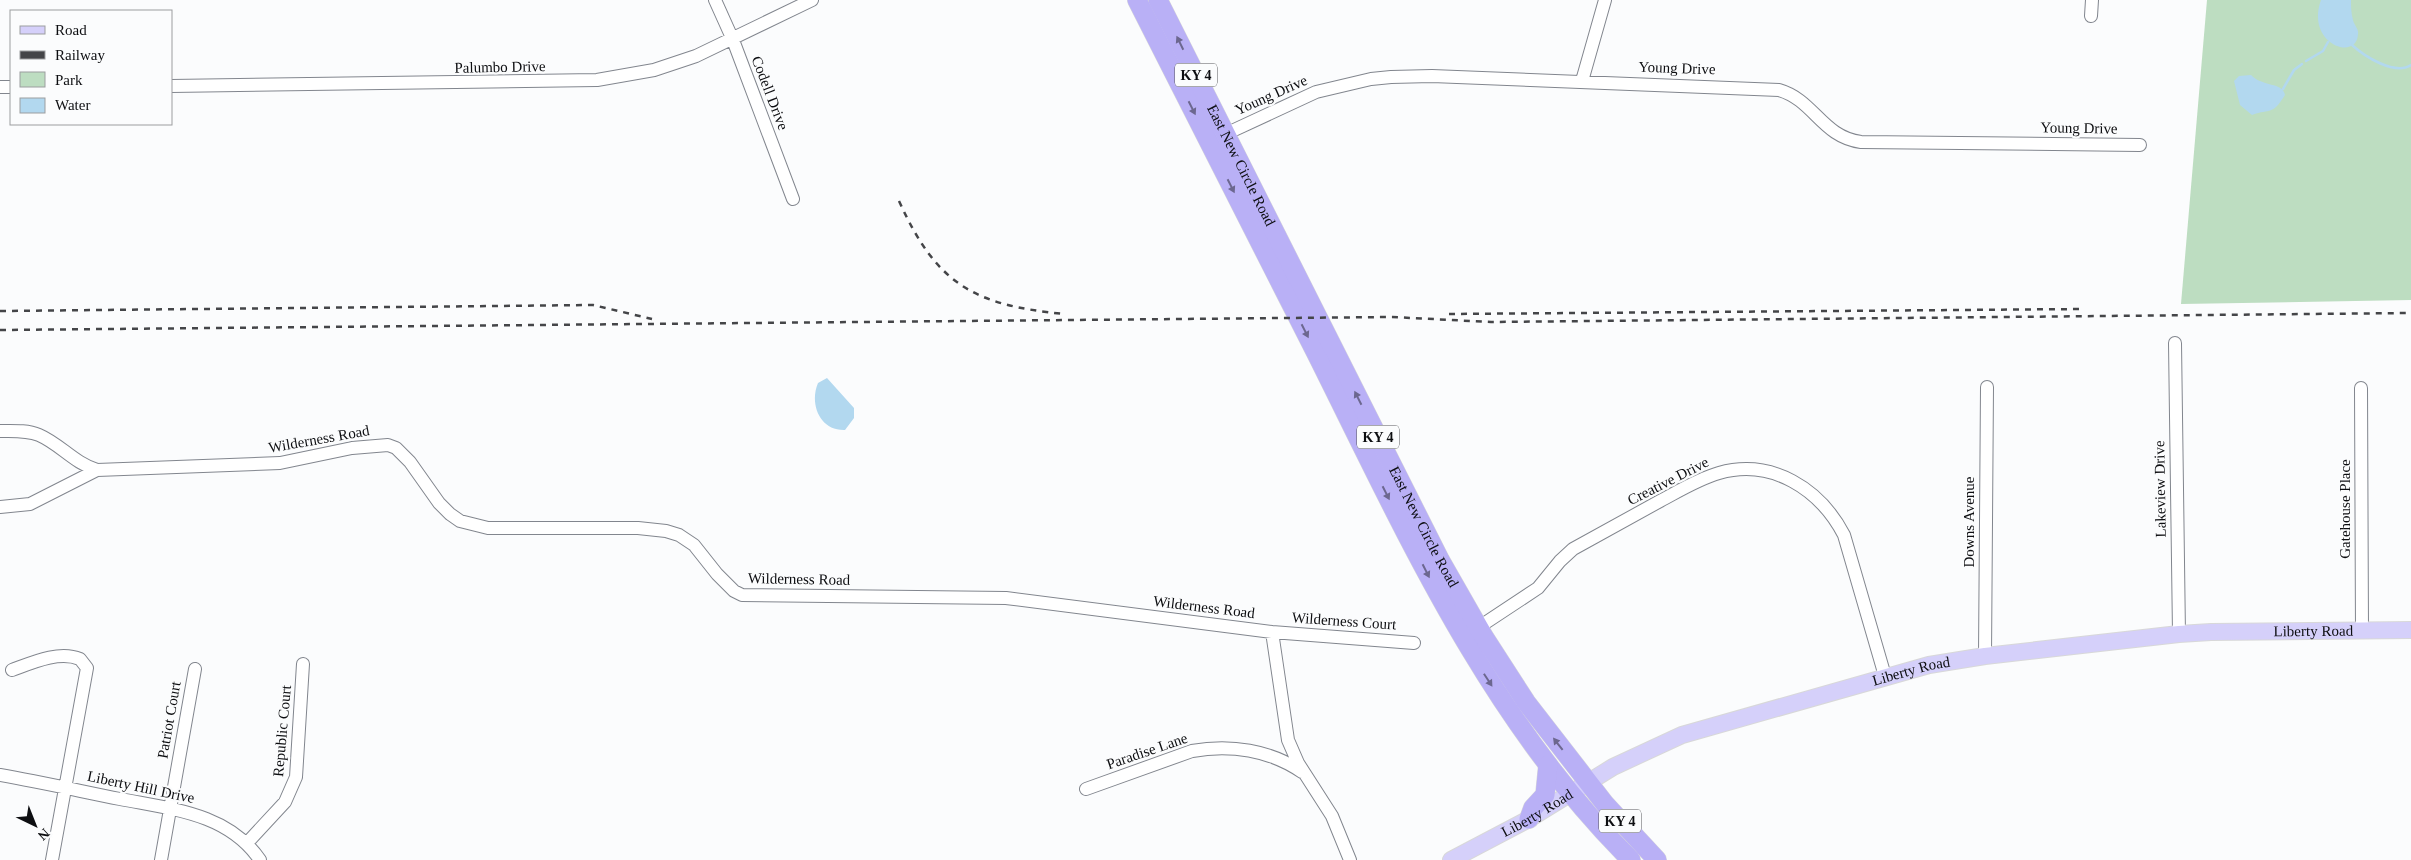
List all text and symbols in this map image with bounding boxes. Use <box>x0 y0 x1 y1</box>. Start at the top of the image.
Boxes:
legend <box>10 10 172 125</box>
text: Road <box>55 22 87 38</box>
one-way arrow <box>1176 36 1184 51</box>
text: Railway <box>55 47 105 63</box>
street label: Codell Drive <box>749 54 792 133</box>
street label: Palumbo Drive <box>454 58 546 76</box>
street label: Young Drive <box>1638 59 1716 77</box>
road number: KY 4 <box>1175 64 1217 86</box>
text: Park <box>55 72 83 88</box>
street label: Young Drive <box>1232 72 1310 118</box>
text: Water <box>55 97 90 113</box>
one-way arrow <box>1188 101 1196 115</box>
street label: East New Circle Road <box>1204 102 1279 229</box>
street label: Young Drive <box>2040 119 2118 137</box>
one-way arrow <box>1227 179 1235 194</box>
one-way arrow <box>1301 324 1309 338</box>
one-way arrow <box>1354 391 1362 406</box>
street label: Wilderness Road <box>267 422 371 456</box>
road number: KY 4 <box>1357 426 1399 448</box>
street label: Lakeview Drive <box>2151 440 2169 538</box>
street label: Creative Drive <box>1625 454 1711 508</box>
street label: Gatehouse Place <box>2337 459 2353 559</box>
street label: East New Circle Road <box>1386 464 1462 590</box>
street label: Downs Avenue <box>1961 476 1977 567</box>
one-way arrow <box>1382 486 1390 501</box>
one-way arrow <box>1422 564 1430 578</box>
street label: Wilderness Road <box>748 570 851 588</box>
street label: Wilderness Road <box>1152 593 1256 621</box>
street label: Wilderness Court <box>1291 609 1398 633</box>
street label: Liberty Road <box>2273 623 2354 639</box>
street label: Liberty Road <box>1871 654 1952 689</box>
one-way arrow <box>1483 673 1492 687</box>
street label: Patriot Court <box>154 679 184 760</box>
street label: Republic Court <box>270 684 294 778</box>
street label: Paradise Lane <box>1104 730 1190 772</box>
one-way arrow <box>1552 737 1563 750</box>
street label: Liberty Hill Drive <box>86 768 196 806</box>
street label: Liberty Road <box>1499 786 1576 840</box>
north arrow <box>10 800 60 850</box>
road number: KY 4 <box>1599 809 1641 832</box>
text: N <box>35 825 52 843</box>

